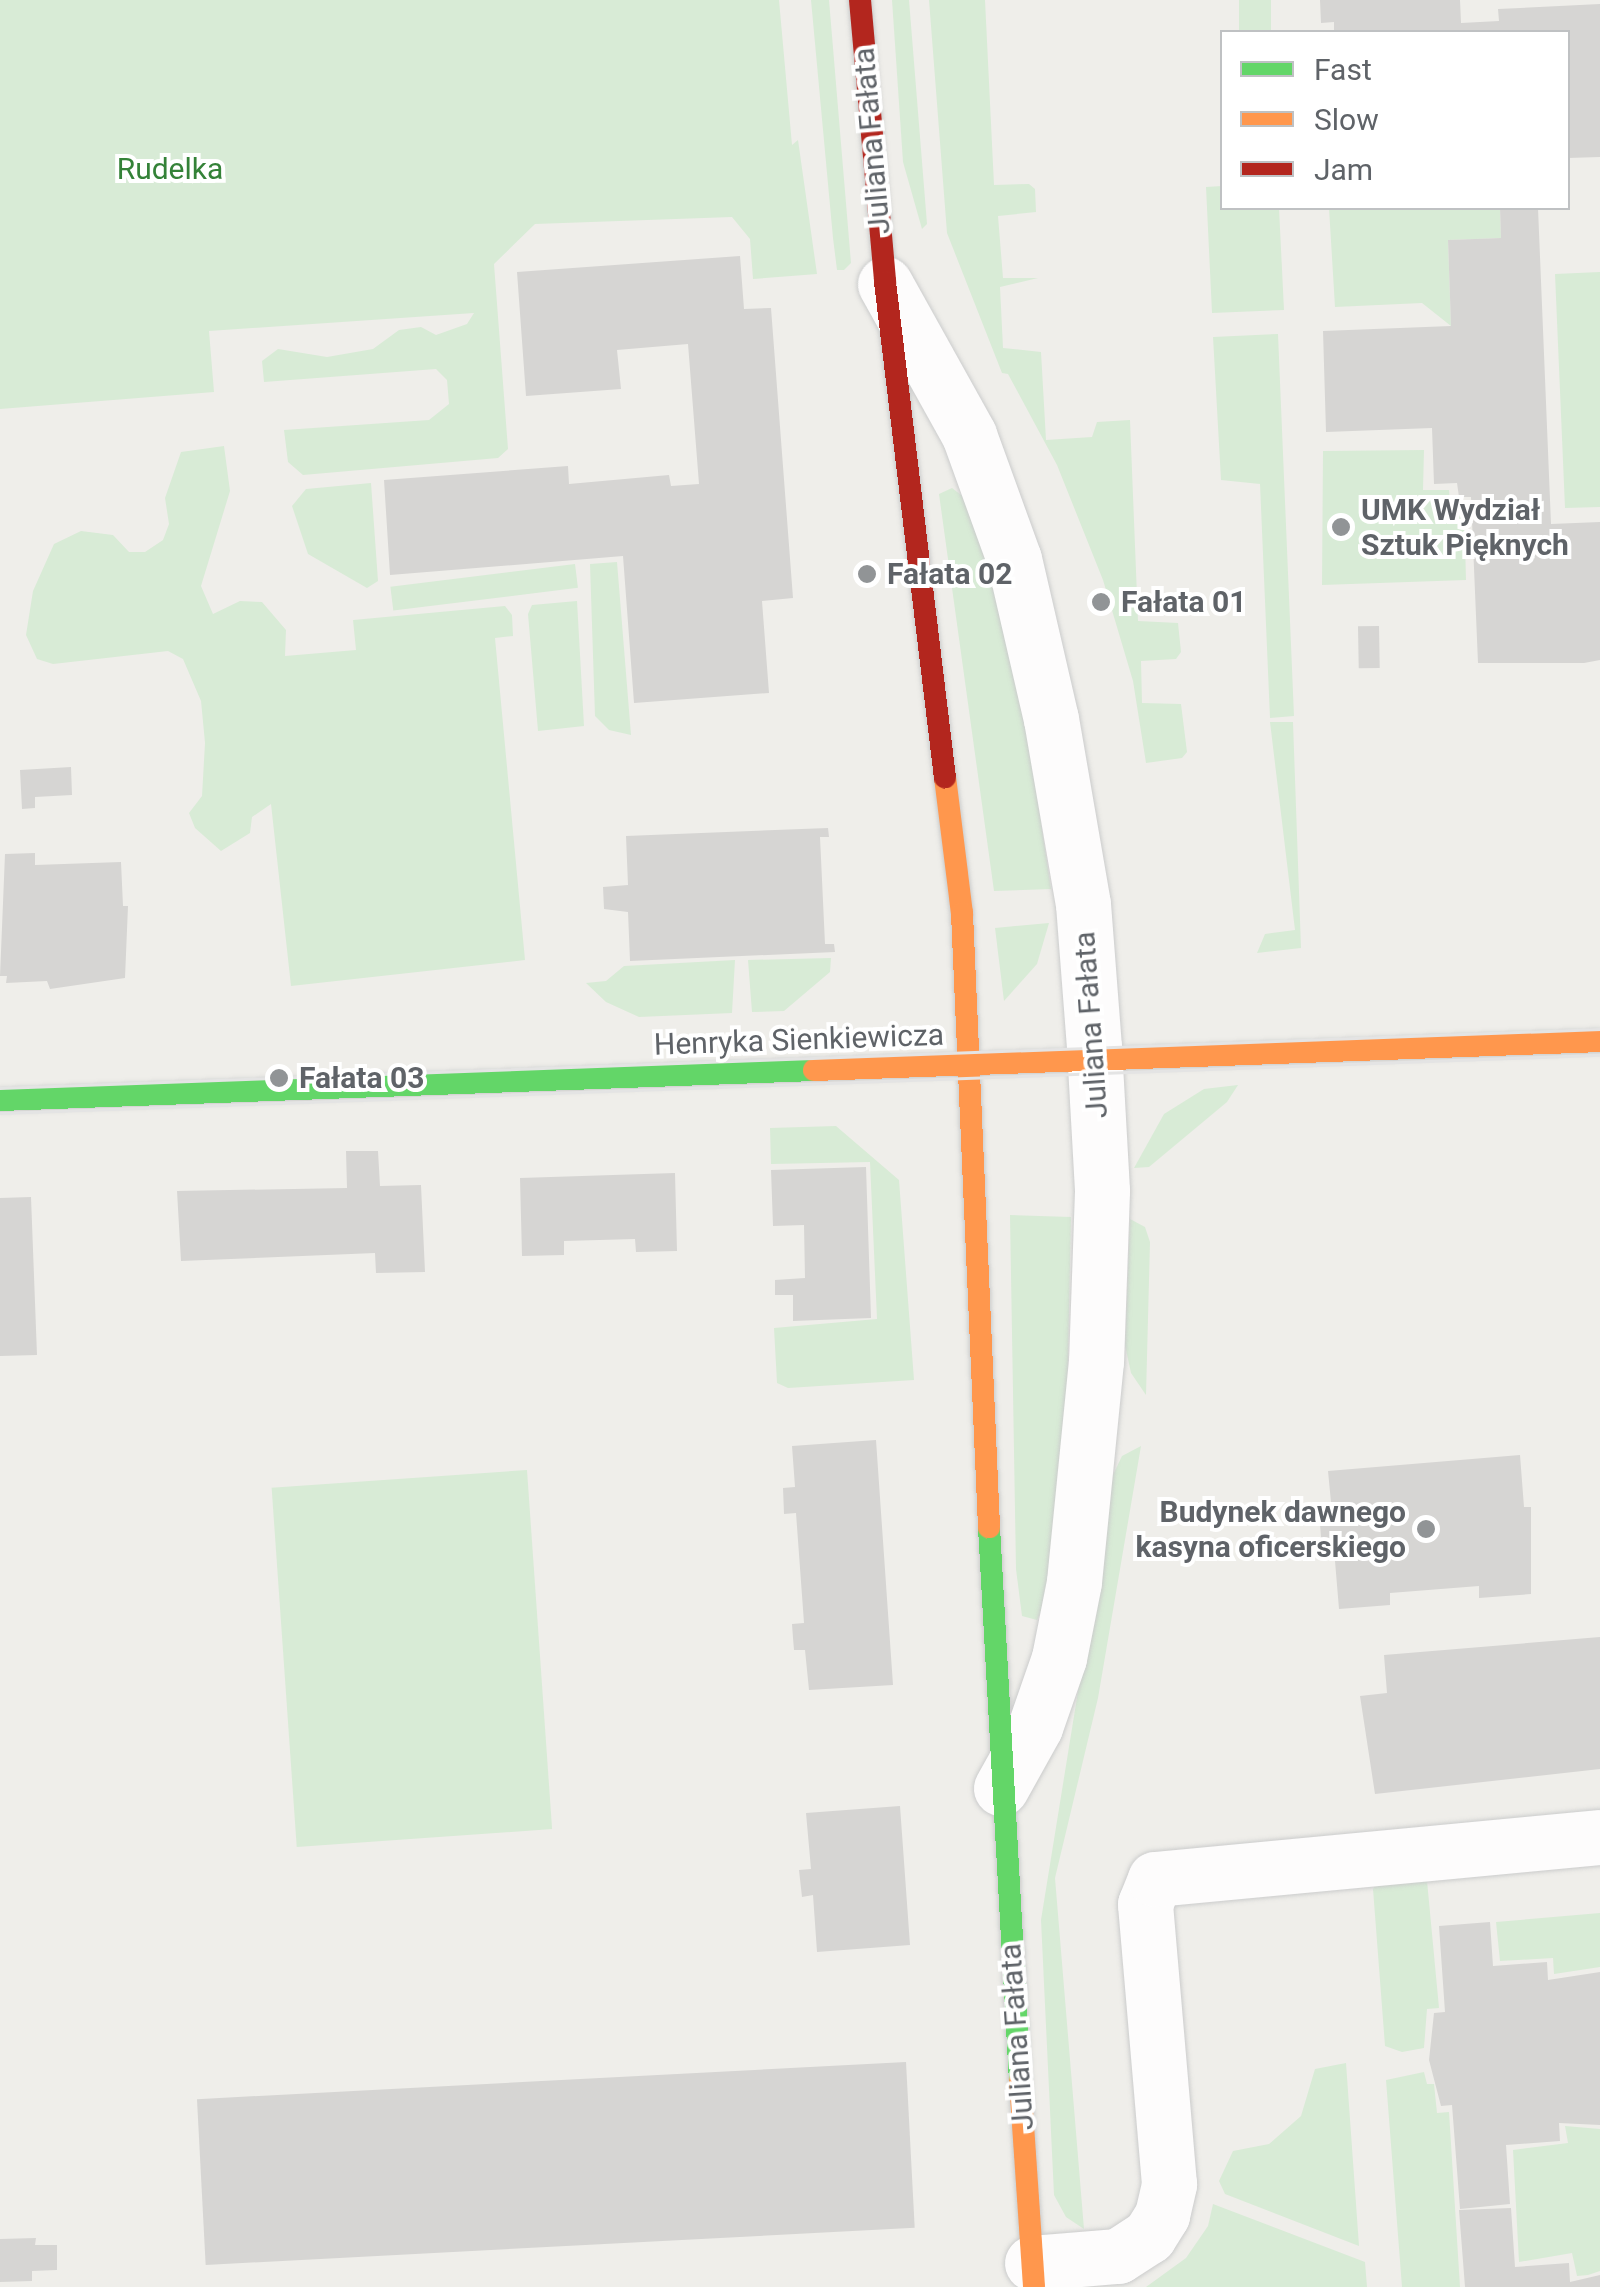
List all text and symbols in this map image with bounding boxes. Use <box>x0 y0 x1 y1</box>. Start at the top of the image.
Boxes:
legend <box>1220 30 1570 210</box>
street label: Juliana Fałata <box>846 46 898 236</box>
text: Fast <box>1314 52 1372 87</box>
text: Slow <box>1314 102 1379 137</box>
park label: Rudelka <box>117 151 223 187</box>
text: Jam <box>1314 152 1373 187</box>
place label: UMK Wydział Sztuk Pięknych <box>1361 492 1569 562</box>
marker: UMK Wydział Sztuk Pięknych <box>1330 516 1352 538</box>
place label: Fałata 02 <box>887 556 1012 592</box>
marker: Fałata 02 <box>856 563 878 585</box>
place label: Fałata 01 <box>1121 584 1246 620</box>
marker: Fałata 01 <box>1090 591 1112 613</box>
street label: Juliana Fałata <box>1067 930 1115 1120</box>
street label: Henryka Sienkiewicza <box>653 1017 945 1063</box>
place label: Fałata 03 <box>299 1060 424 1096</box>
marker: Fałata 03 <box>268 1067 290 1089</box>
place label: Budynek dawnego kasyna oficerskiego <box>1135 1494 1406 1564</box>
marker: Budynek dawnego kasyna oficerskiego <box>1415 1518 1437 1540</box>
street label: Juliana Fałata <box>993 1942 1041 2132</box>

